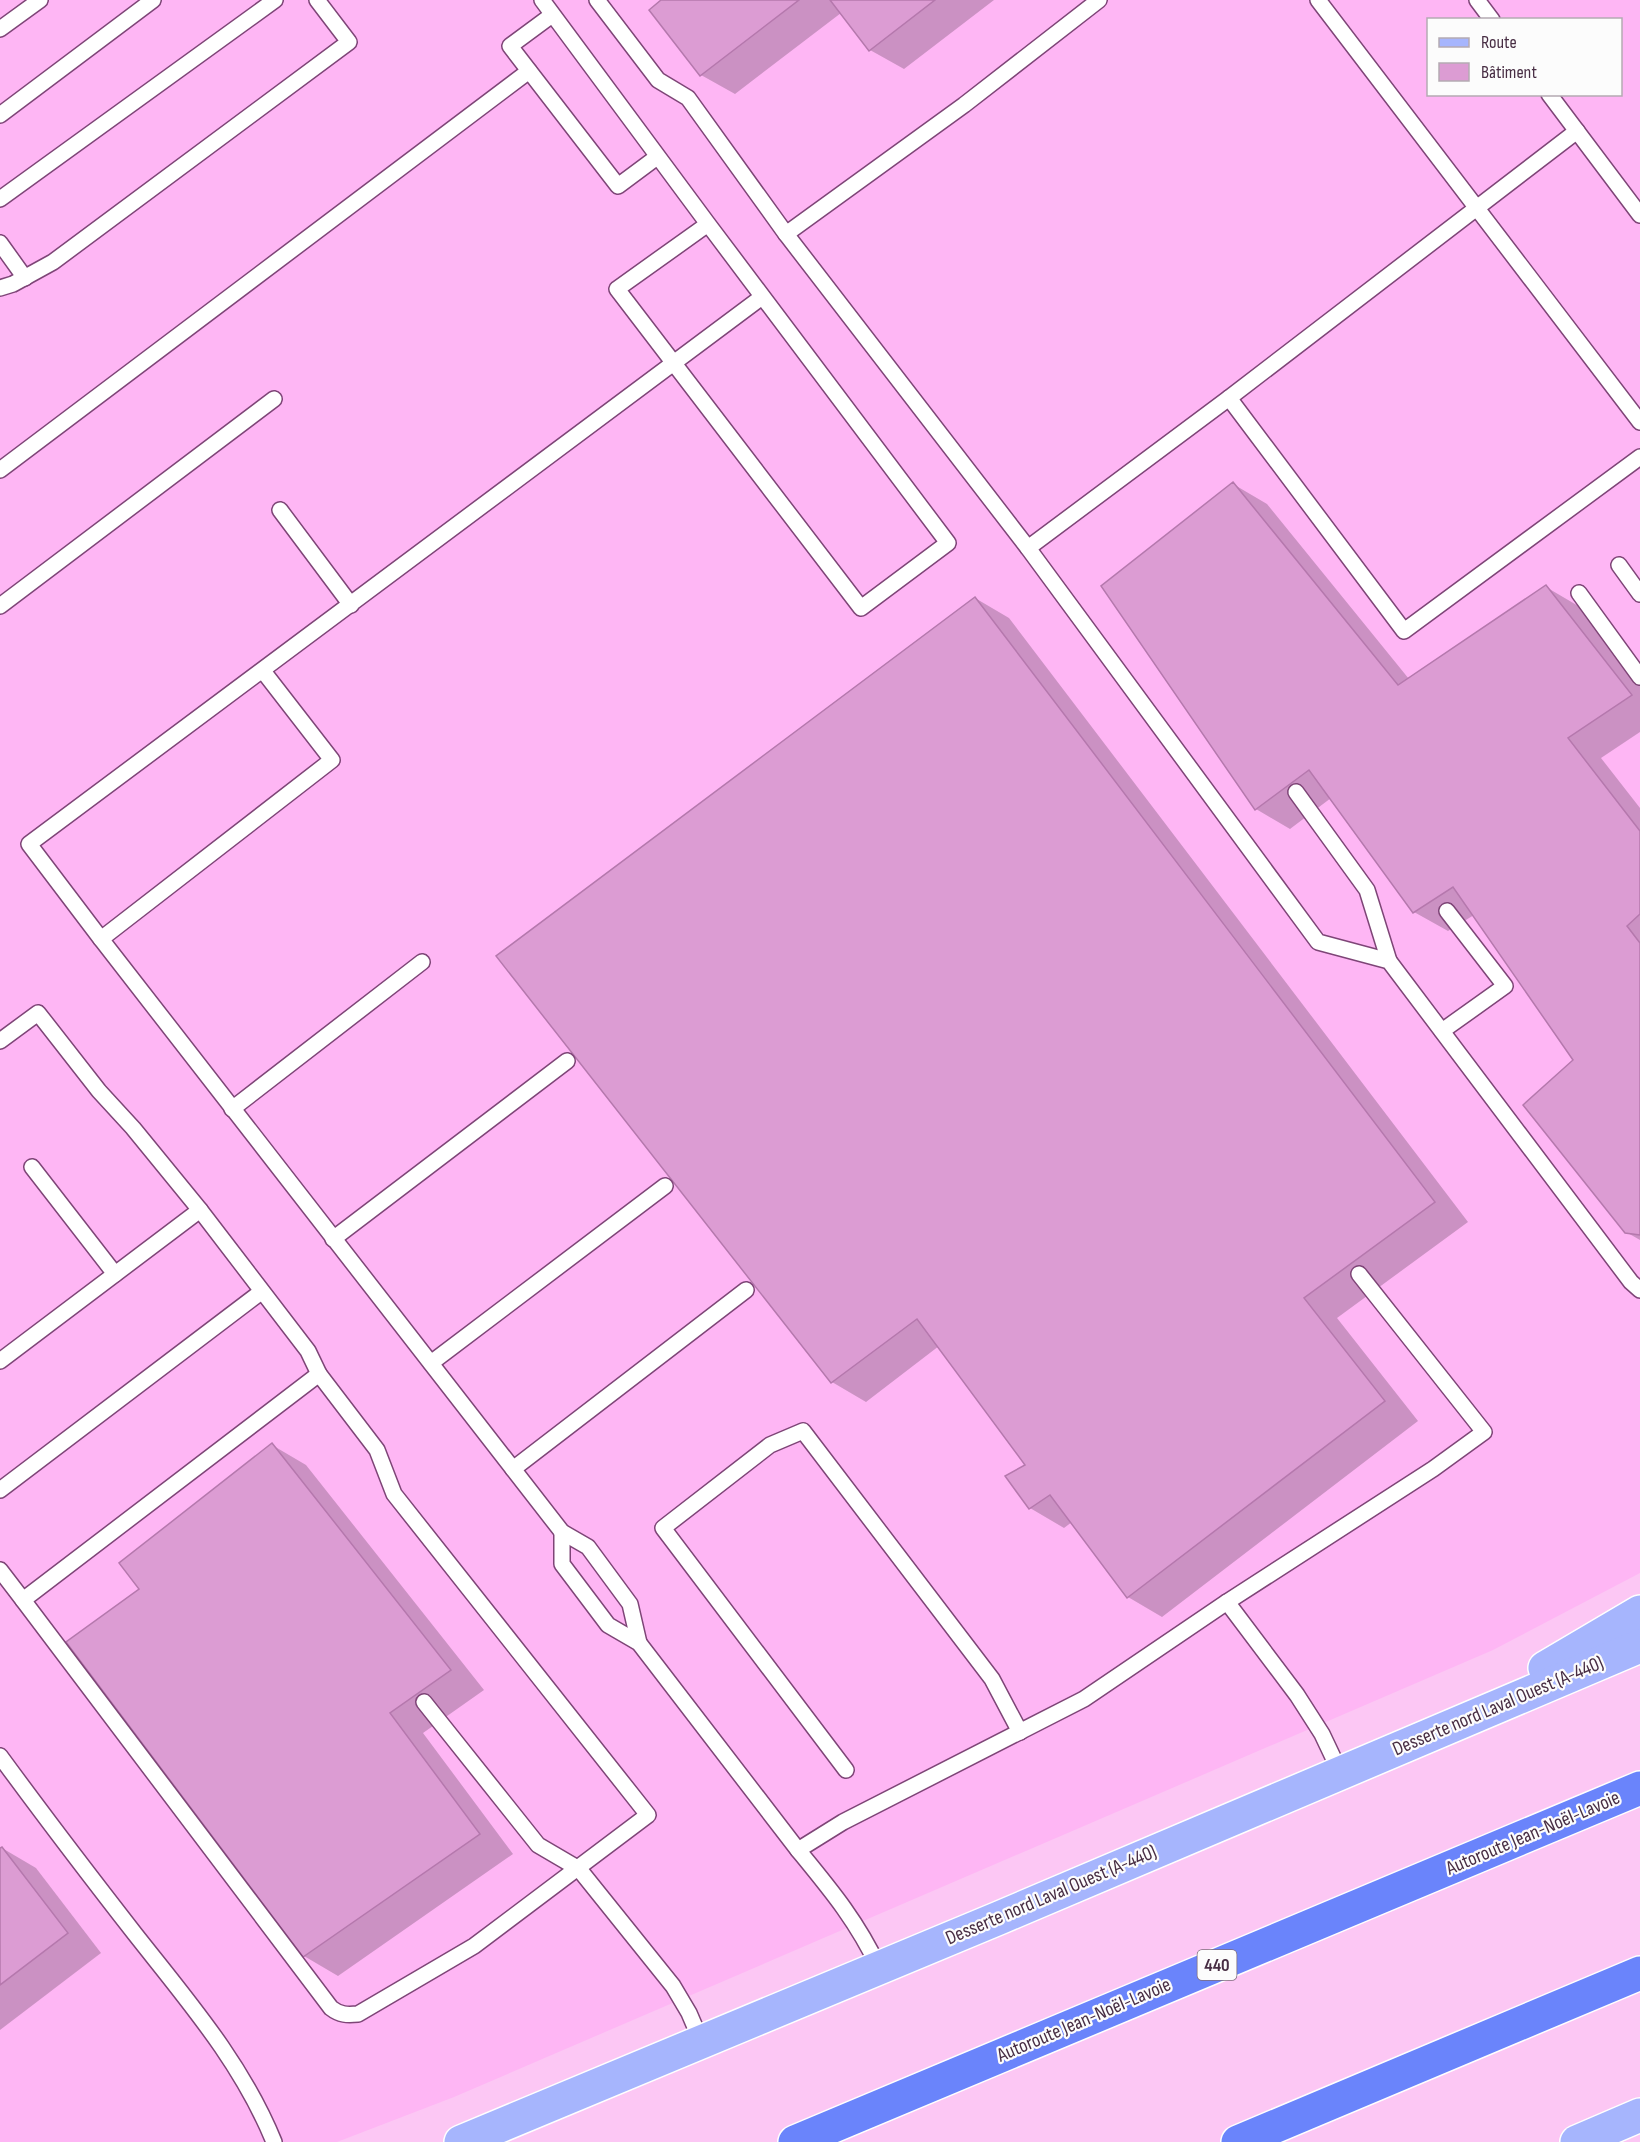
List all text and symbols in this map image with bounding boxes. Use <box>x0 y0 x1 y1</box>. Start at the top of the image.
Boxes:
legend <box>1427 18 1622 96</box>
text: Route <box>1481 32 1517 53</box>
text: Bâtiment <box>1481 62 1537 83</box>
street label: Desserte nord Laval Ouest (A-440) <box>1389 1651 1607 1761</box>
street label: Autoroute Jean-Noël-Lavoie <box>1442 1786 1623 1881</box>
street label: Desserte nord Laval Ouest (A-440) <box>942 1840 1160 1950</box>
road number: 440 <box>1198 1950 1236 1980</box>
street label: Autoroute Jean-Noël-Lavoie <box>993 1973 1174 2068</box>

